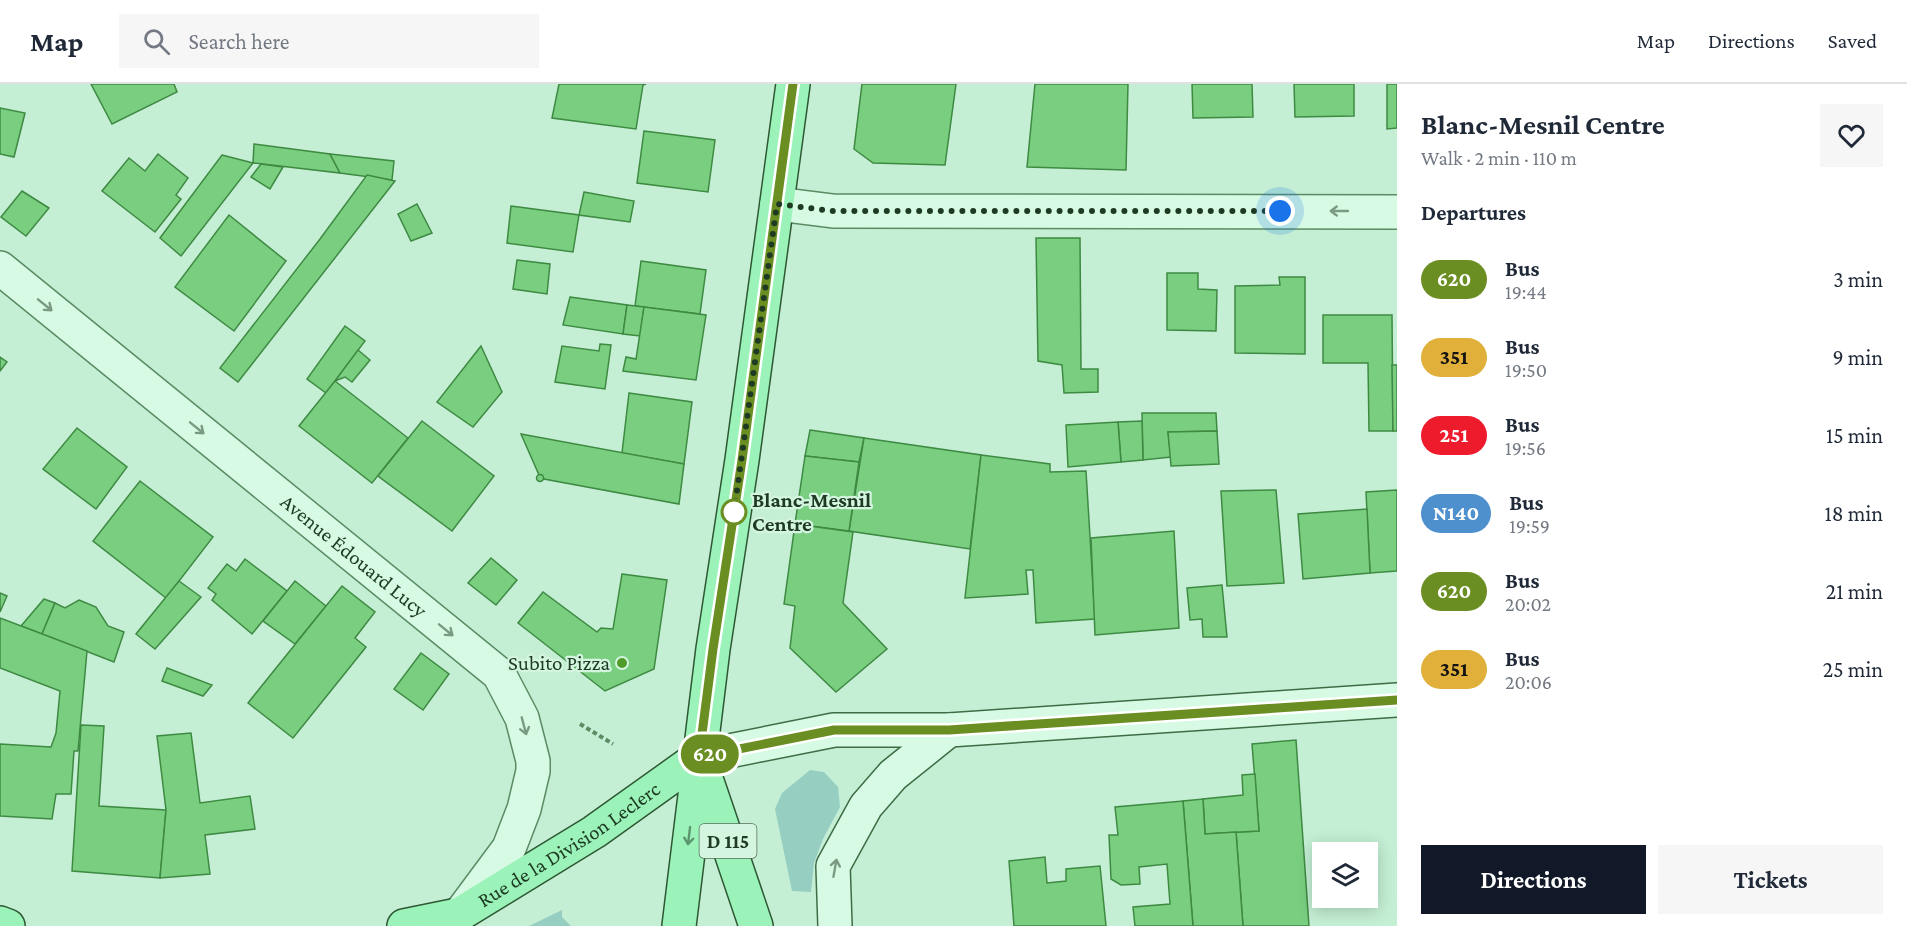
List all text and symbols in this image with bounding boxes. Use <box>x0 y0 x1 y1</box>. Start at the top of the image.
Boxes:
search box <box>119 14 539 68</box>
icon: search <box>140 25 173 58</box>
text: Map <box>30 26 83 57</box>
text: Search here <box>188 29 289 54</box>
text: Map <box>1637 29 1675 53</box>
text: Directions <box>1708 29 1795 53</box>
text: Saved <box>1828 29 1877 53</box>
button: heart <box>1820 104 1883 167</box>
text: Blanc-Mesnil Centre <box>1421 109 1665 140</box>
text: Walk · 2 min · 110 m <box>1421 147 1577 169</box>
your location <box>1265 196 1295 226</box>
text: Departures <box>1421 200 1526 225</box>
one-way arrow <box>1329 205 1349 217</box>
text: Bus <box>1505 256 1539 281</box>
text: 620 <box>1437 267 1471 291</box>
text: 3 min <box>1833 267 1883 292</box>
text: 19:44 <box>1505 281 1547 303</box>
one-way arrow <box>37 298 53 311</box>
text: Bus <box>1505 334 1539 359</box>
text: 351 <box>1440 345 1468 369</box>
text: 9 min <box>1832 345 1883 370</box>
text: 19:50 <box>1505 359 1547 381</box>
text: Bus <box>1505 412 1539 437</box>
one-way arrow <box>189 421 204 435</box>
text: 251 <box>1440 423 1468 447</box>
text: 15 min <box>1826 423 1883 448</box>
text: 19:56 <box>1505 437 1546 459</box>
place label: Blanc-Mesnil Centre <box>752 488 871 536</box>
street label: Avenue Édouard Lucy <box>276 489 432 623</box>
text: Bus <box>1509 490 1544 515</box>
marker: Blanc-Mesnil Centre <box>721 499 747 525</box>
text: N140 <box>1433 501 1479 525</box>
text: 18 min <box>1824 501 1883 526</box>
text: 19:59 <box>1509 515 1550 537</box>
text: Bus <box>1505 568 1539 593</box>
text: 620 <box>1437 579 1471 603</box>
text: 21 min <box>1826 579 1883 604</box>
text: 20:02 <box>1505 593 1551 615</box>
one-way arrow <box>438 624 454 637</box>
text: Bus <box>1505 646 1539 671</box>
place label: Subito Pizza <box>508 651 610 675</box>
marker: Subito Pizza <box>615 656 629 670</box>
text: 351 <box>1440 657 1468 681</box>
text: 25 min <box>1823 657 1883 682</box>
text: 20:06 <box>1505 671 1552 693</box>
one-way arrow <box>519 716 530 735</box>
line badge: 620 <box>676 734 744 774</box>
text: 620 <box>693 742 727 766</box>
street label: Rue de la Division Leclerc <box>473 777 665 912</box>
road number: D 115 <box>700 824 756 858</box>
one-way arrow <box>684 825 695 845</box>
map controls <box>1312 842 1378 908</box>
button: layers <box>1312 842 1378 908</box>
button: Directions <box>1421 845 1646 914</box>
button: Tickets <box>1658 845 1883 914</box>
one-way arrow <box>830 859 841 878</box>

